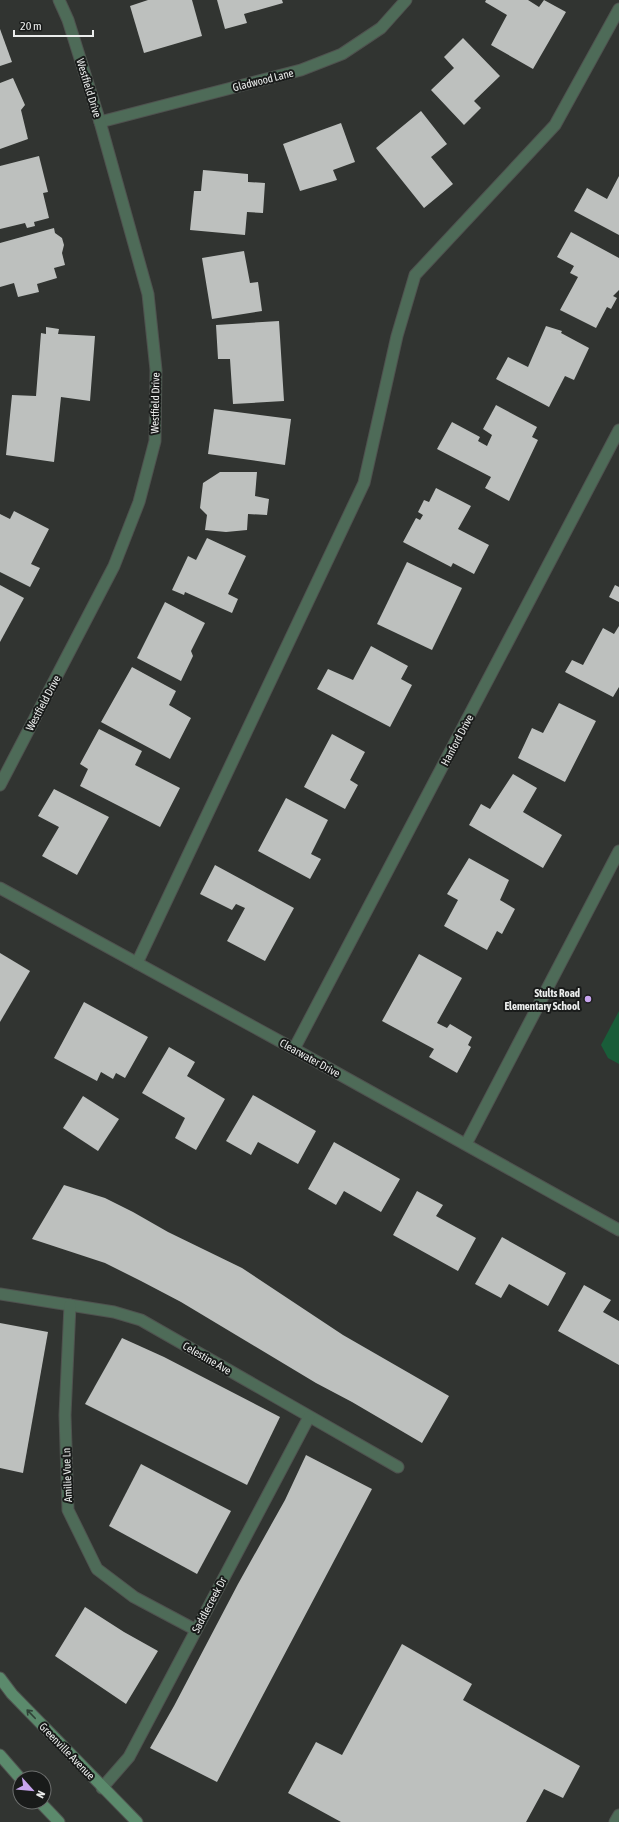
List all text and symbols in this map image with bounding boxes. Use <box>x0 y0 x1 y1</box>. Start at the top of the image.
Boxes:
scale bar <box>14 12 93 38</box>
text: 20 m <box>20 19 42 33</box>
street label: Westfield Drive <box>74 57 104 119</box>
street label: Gladwood Lane <box>231 67 295 93</box>
street label: Westfield Drive <box>148 372 162 434</box>
street label: Westfield Drive <box>23 673 63 733</box>
street label: Hanford Drive <box>438 712 476 768</box>
place label: Stults Road Elementary School <box>504 987 581 1012</box>
marker: Stults Road Elementary School <box>583 994 593 1004</box>
street label: Clearwater Drive <box>278 1037 342 1079</box>
street label: Celestine Ave <box>181 1339 233 1377</box>
street label: Amilie Vue Ln <box>60 1448 74 1502</box>
street label: Saddlecreek Dr <box>189 1575 229 1635</box>
one-way arrow <box>27 1709 36 1719</box>
street label: Greenville Avenue <box>37 1720 97 1782</box>
north arrow <box>12 1770 52 1810</box>
text: N <box>34 1789 48 1800</box>

